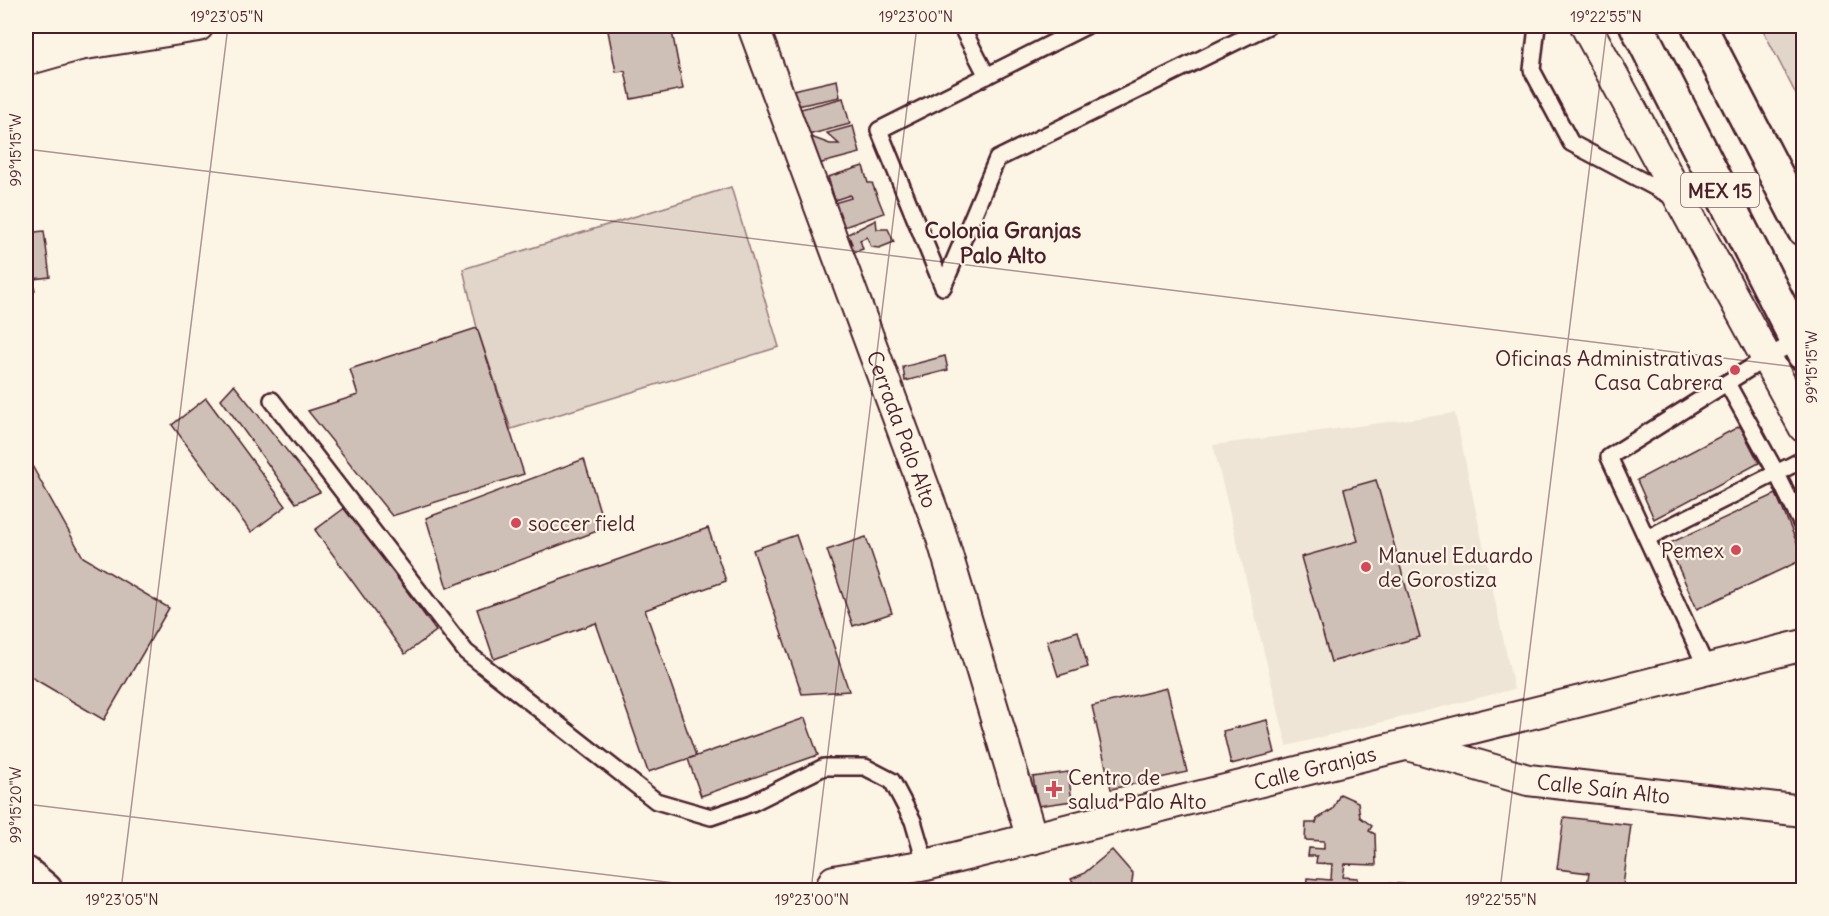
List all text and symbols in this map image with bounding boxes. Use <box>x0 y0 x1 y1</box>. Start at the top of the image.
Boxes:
text: 19°23'05"N <box>190 7 264 26</box>
text: 19°23'00"N <box>879 7 953 26</box>
text: 19°22'55"N <box>1570 7 1642 26</box>
text: 99°15'15"W <box>6 113 25 187</box>
road number: MEX 15 <box>1681 173 1759 207</box>
district label: Colonia Granjas Palo Alto <box>925 216 1081 269</box>
text: 99°15'15"W <box>1802 330 1821 404</box>
place label: Oficinas Administrativas Casa Cabrera <box>1495 345 1723 396</box>
street label: Cerrada Palo Alto <box>861 347 944 512</box>
marker: Oficinas Administrativas Casa Cabrera <box>1728 363 1742 377</box>
place label: soccer field <box>528 510 635 537</box>
marker: soccer field <box>509 516 523 530</box>
place label: Pemex <box>1661 537 1724 564</box>
place label: Manuel Eduardo de Gorostiza <box>1378 542 1533 593</box>
marker: Pemex <box>1729 543 1743 557</box>
marker: Manuel Eduardo de Gorostiza <box>1359 560 1373 574</box>
street label: Calle Granjas <box>1251 739 1379 796</box>
place label: Centro de salud Palo Alto <box>1068 764 1206 815</box>
text: 99°15'20"W <box>6 766 25 843</box>
street label: Calle Saín Alto <box>1535 768 1672 809</box>
marker: Centro de salud Palo Alto <box>1045 780 1063 798</box>
text: 19°23'05"N <box>85 890 159 909</box>
text: 19°23'00"N <box>775 890 849 909</box>
text: 19°22'55"N <box>1465 890 1537 909</box>

